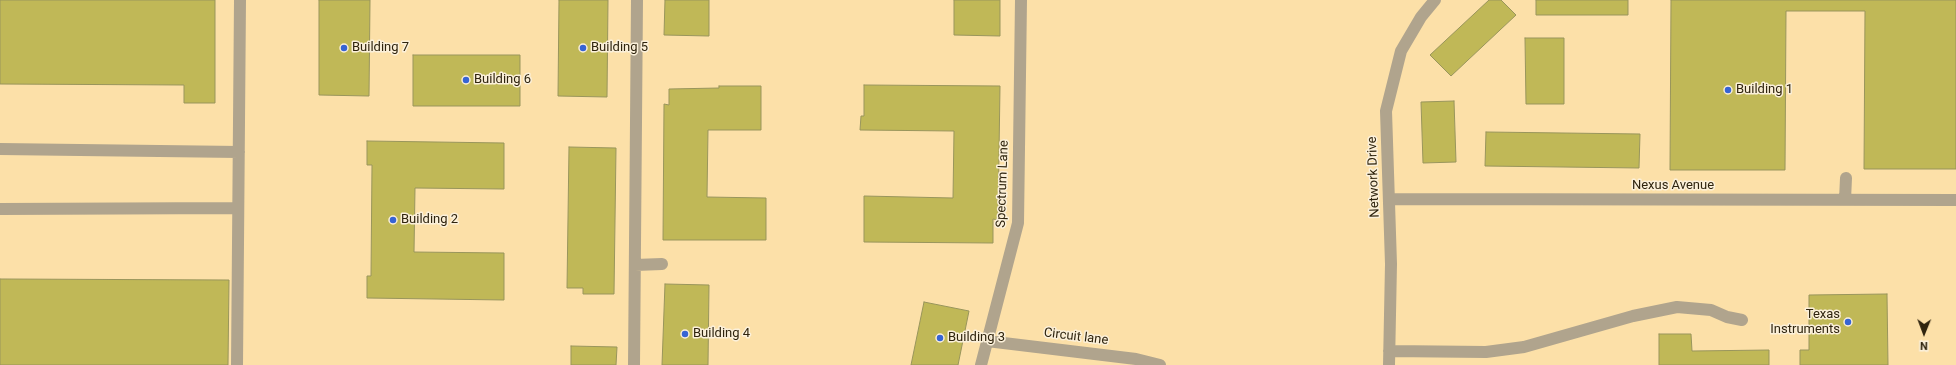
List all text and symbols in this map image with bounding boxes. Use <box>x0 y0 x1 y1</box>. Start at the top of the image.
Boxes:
place label: Building 7 <box>352 40 409 56</box>
place label: Building 5 <box>591 40 648 56</box>
marker: Building 7 <box>339 43 349 53</box>
marker: Building 5 <box>578 43 588 53</box>
place label: Building 6 <box>474 72 531 88</box>
marker: Building 6 <box>461 75 471 85</box>
place label: Building 1 <box>1736 82 1793 98</box>
marker: Building 1 <box>1723 85 1733 95</box>
street label: Network Drive <box>1365 136 1383 218</box>
street label: Spectrum Lane <box>994 140 1012 228</box>
street label: Nexus Avenue <box>1632 178 1714 194</box>
place label: Building 2 <box>401 212 458 228</box>
marker: Building 2 <box>388 215 398 225</box>
place label: Texas Instruments <box>1770 307 1840 338</box>
north arrow <box>1904 313 1944 353</box>
marker: Texas Instruments <box>1843 317 1853 327</box>
street label: Circuit lane <box>1043 325 1109 349</box>
place label: Building 4 <box>693 326 750 342</box>
marker: Building 4 <box>680 329 690 339</box>
place label: Building 3 <box>948 330 1005 346</box>
marker: Building 3 <box>935 333 945 343</box>
text: N <box>1920 339 1928 352</box>

